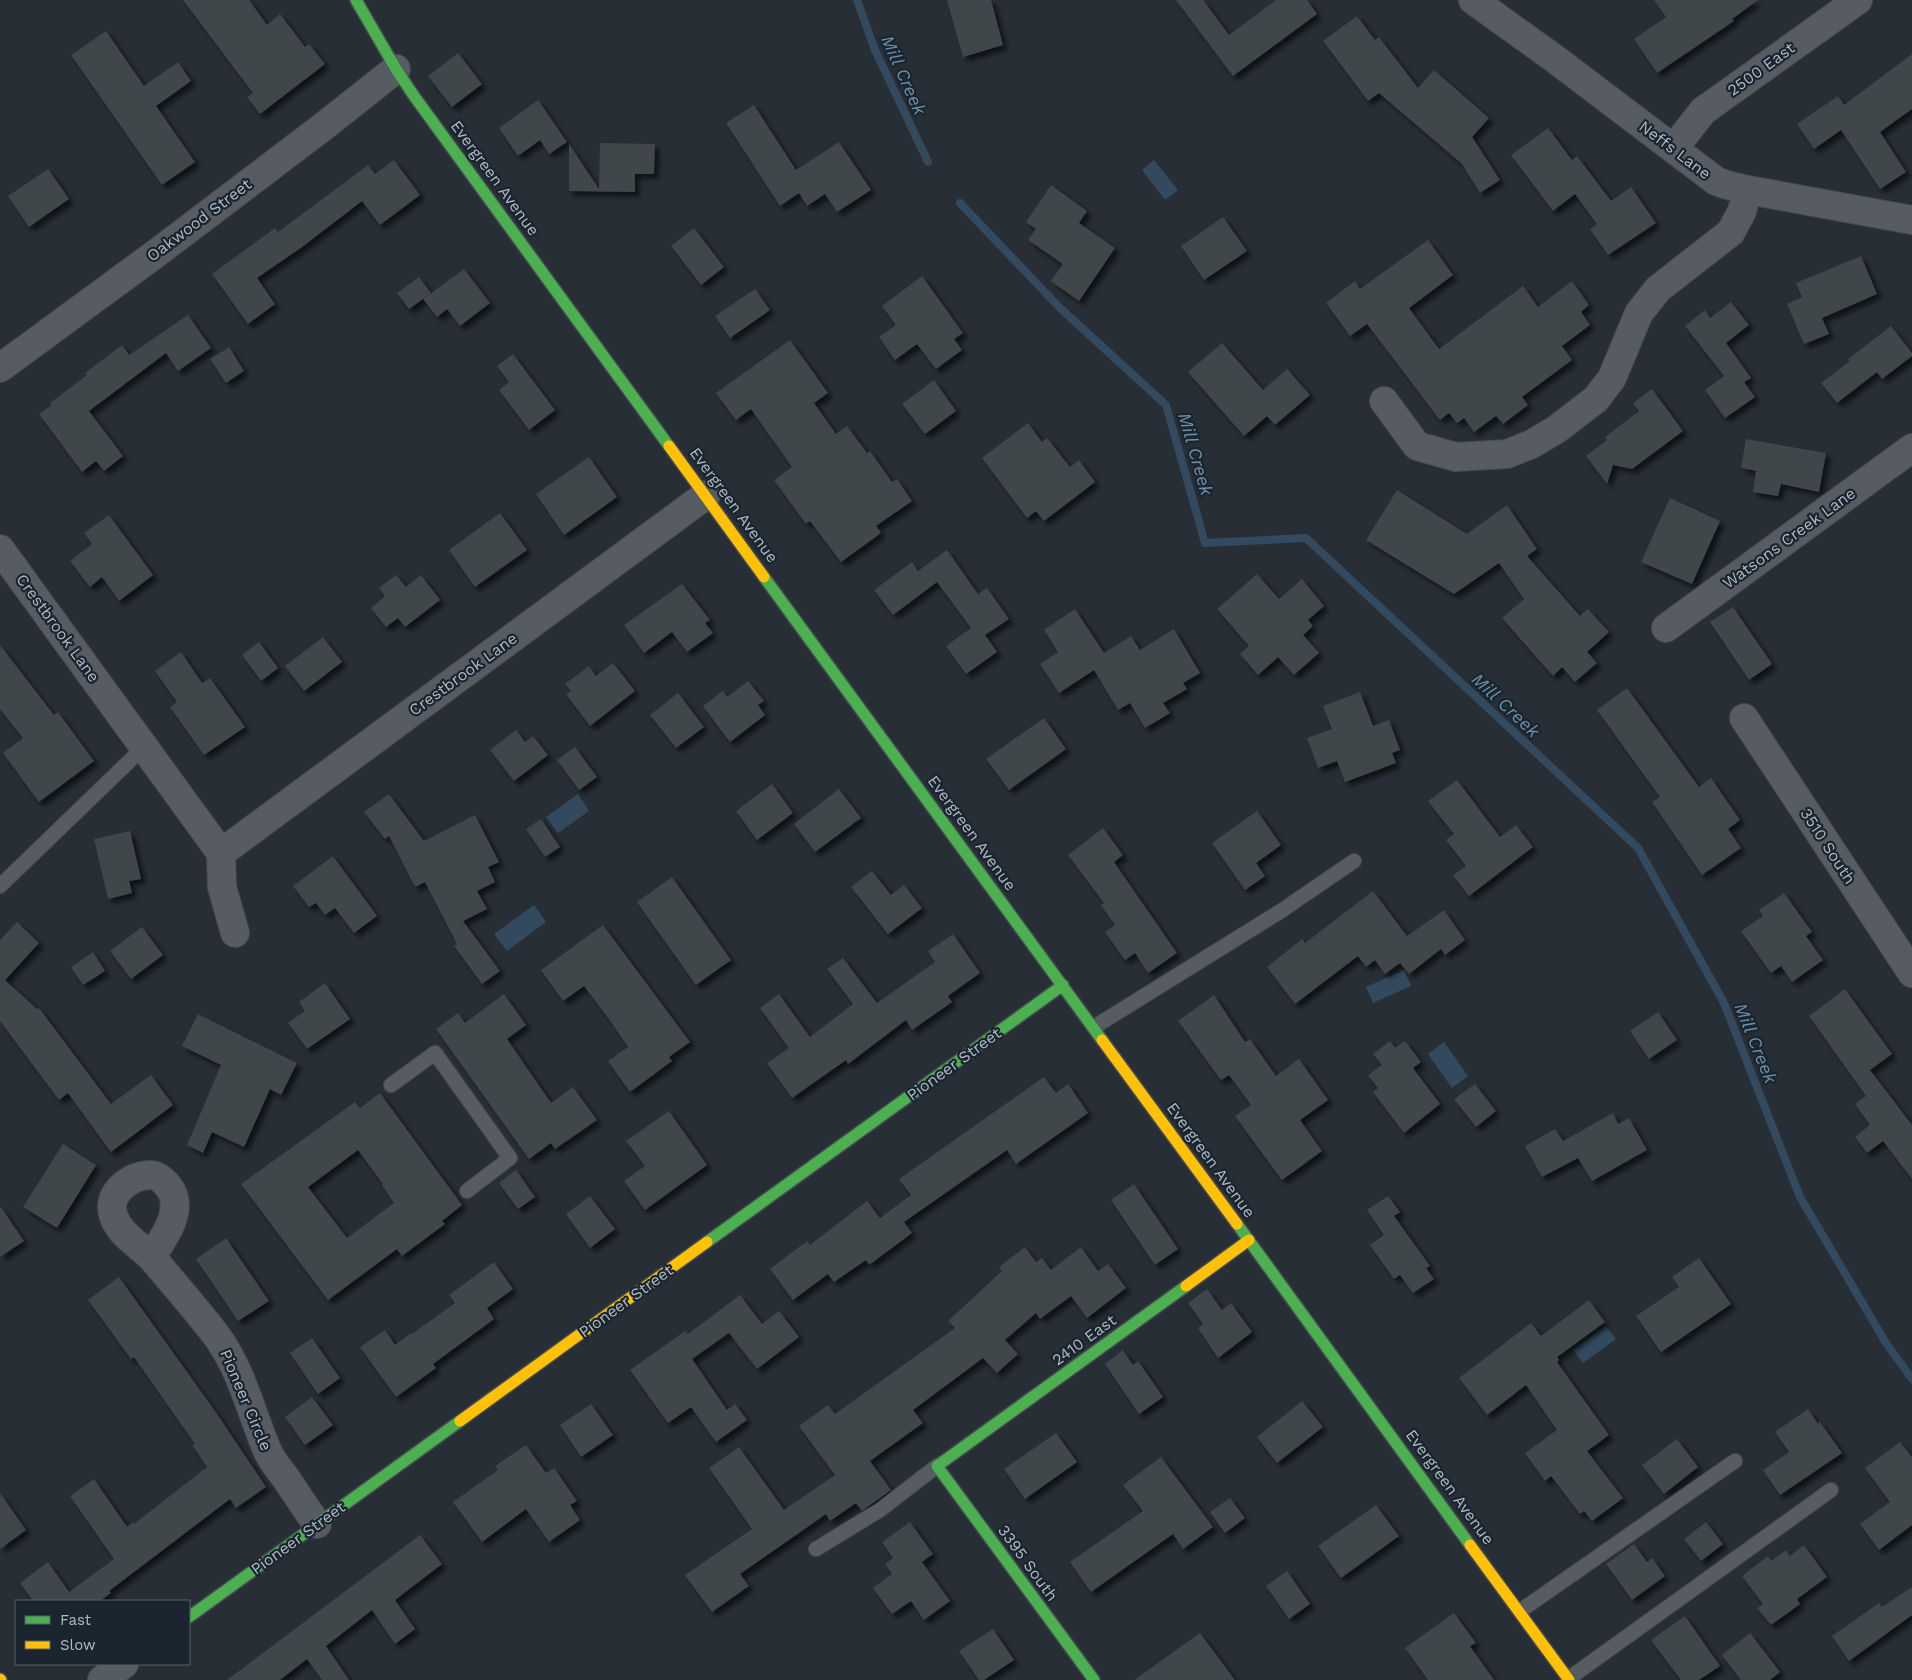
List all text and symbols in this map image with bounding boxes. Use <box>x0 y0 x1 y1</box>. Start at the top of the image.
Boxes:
water label: Mill Creek <box>877 32 931 119</box>
street label: 2500 East <box>1724 38 1799 100</box>
street label: Evergreen Avenue <box>447 117 543 239</box>
street label: Neffs Lane <box>1635 117 1715 183</box>
street label: Oakwood Street <box>143 174 255 266</box>
water label: Mill Creek <box>1174 410 1218 499</box>
street label: Evergreen Avenue <box>686 444 782 566</box>
street label: Watsons Creek Lane <box>1719 483 1859 593</box>
street label: Crestbrook Lane <box>12 570 104 686</box>
street label: Crestbrook Lane <box>405 628 521 720</box>
water label: Mill Creek <box>1468 668 1545 743</box>
street label: Evergreen Avenue <box>924 772 1020 894</box>
street label: 3510 South <box>1796 805 1860 887</box>
water label: Mill Creek <box>1730 1000 1782 1088</box>
street label: Pioneer Street <box>903 1023 1005 1105</box>
street label: Evergreen Avenue <box>1163 1099 1259 1221</box>
street label: Pioneer Street <box>575 1260 677 1342</box>
street label: 2410 East <box>1048 1310 1120 1370</box>
street label: Pioneer Circle <box>216 1346 276 1454</box>
street label: Evergreen Avenue <box>1402 1426 1498 1548</box>
street label: Pioneer Street <box>247 1497 349 1579</box>
street label: 3395 South <box>994 1521 1062 1605</box>
legend <box>15 1600 190 1665</box>
text: Fast <box>60 1611 92 1629</box>
text: Slow <box>60 1636 96 1654</box>

